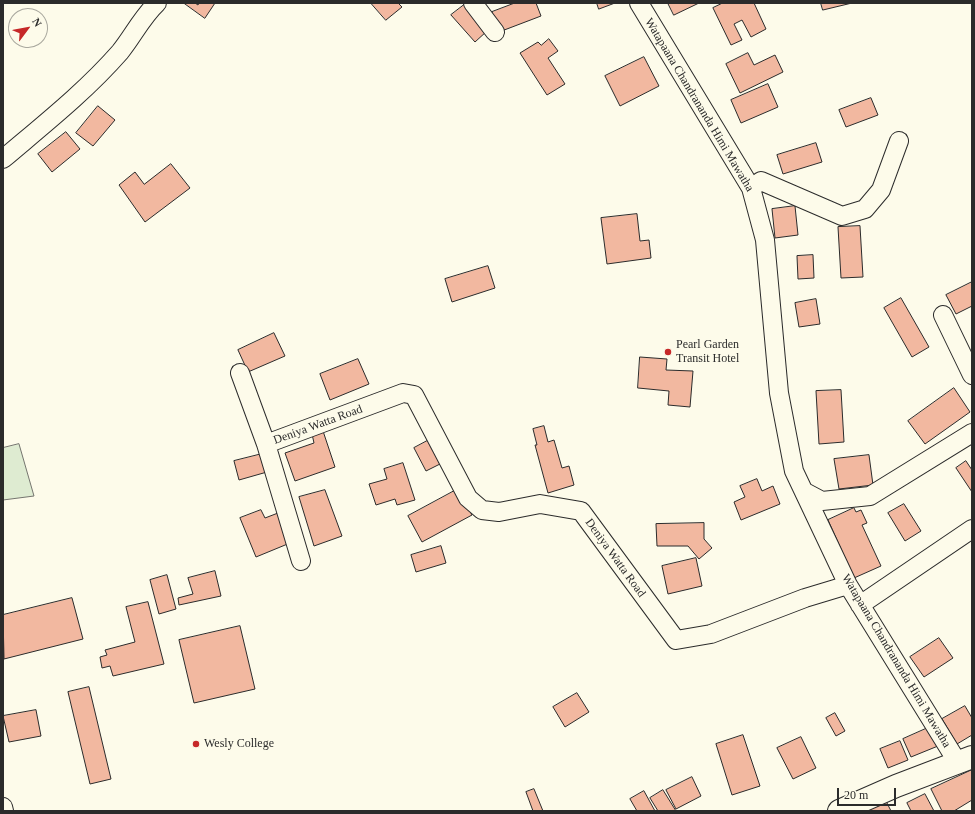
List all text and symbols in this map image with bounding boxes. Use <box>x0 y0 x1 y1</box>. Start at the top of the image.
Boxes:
north arrow <box>8 8 48 48</box>
text: N <box>30 16 45 29</box>
street label: Watapaana Chandrananda Himi Mawatha <box>641 16 757 194</box>
place label: Pearl Garden Transit Hotel <box>676 338 739 366</box>
marker: Pearl Garden Transit Hotel <box>663 347 673 357</box>
street label: Deniya Watta Road <box>272 402 364 448</box>
street label: Deniya Watta Road <box>582 516 648 600</box>
street label: Watapaana Chandrananda Himi Mawatha <box>838 572 954 750</box>
place label: Wesly College <box>204 737 274 751</box>
marker: Wesly College <box>191 739 201 749</box>
scale bar <box>839 780 898 806</box>
text: 20 m <box>844 788 868 802</box>

